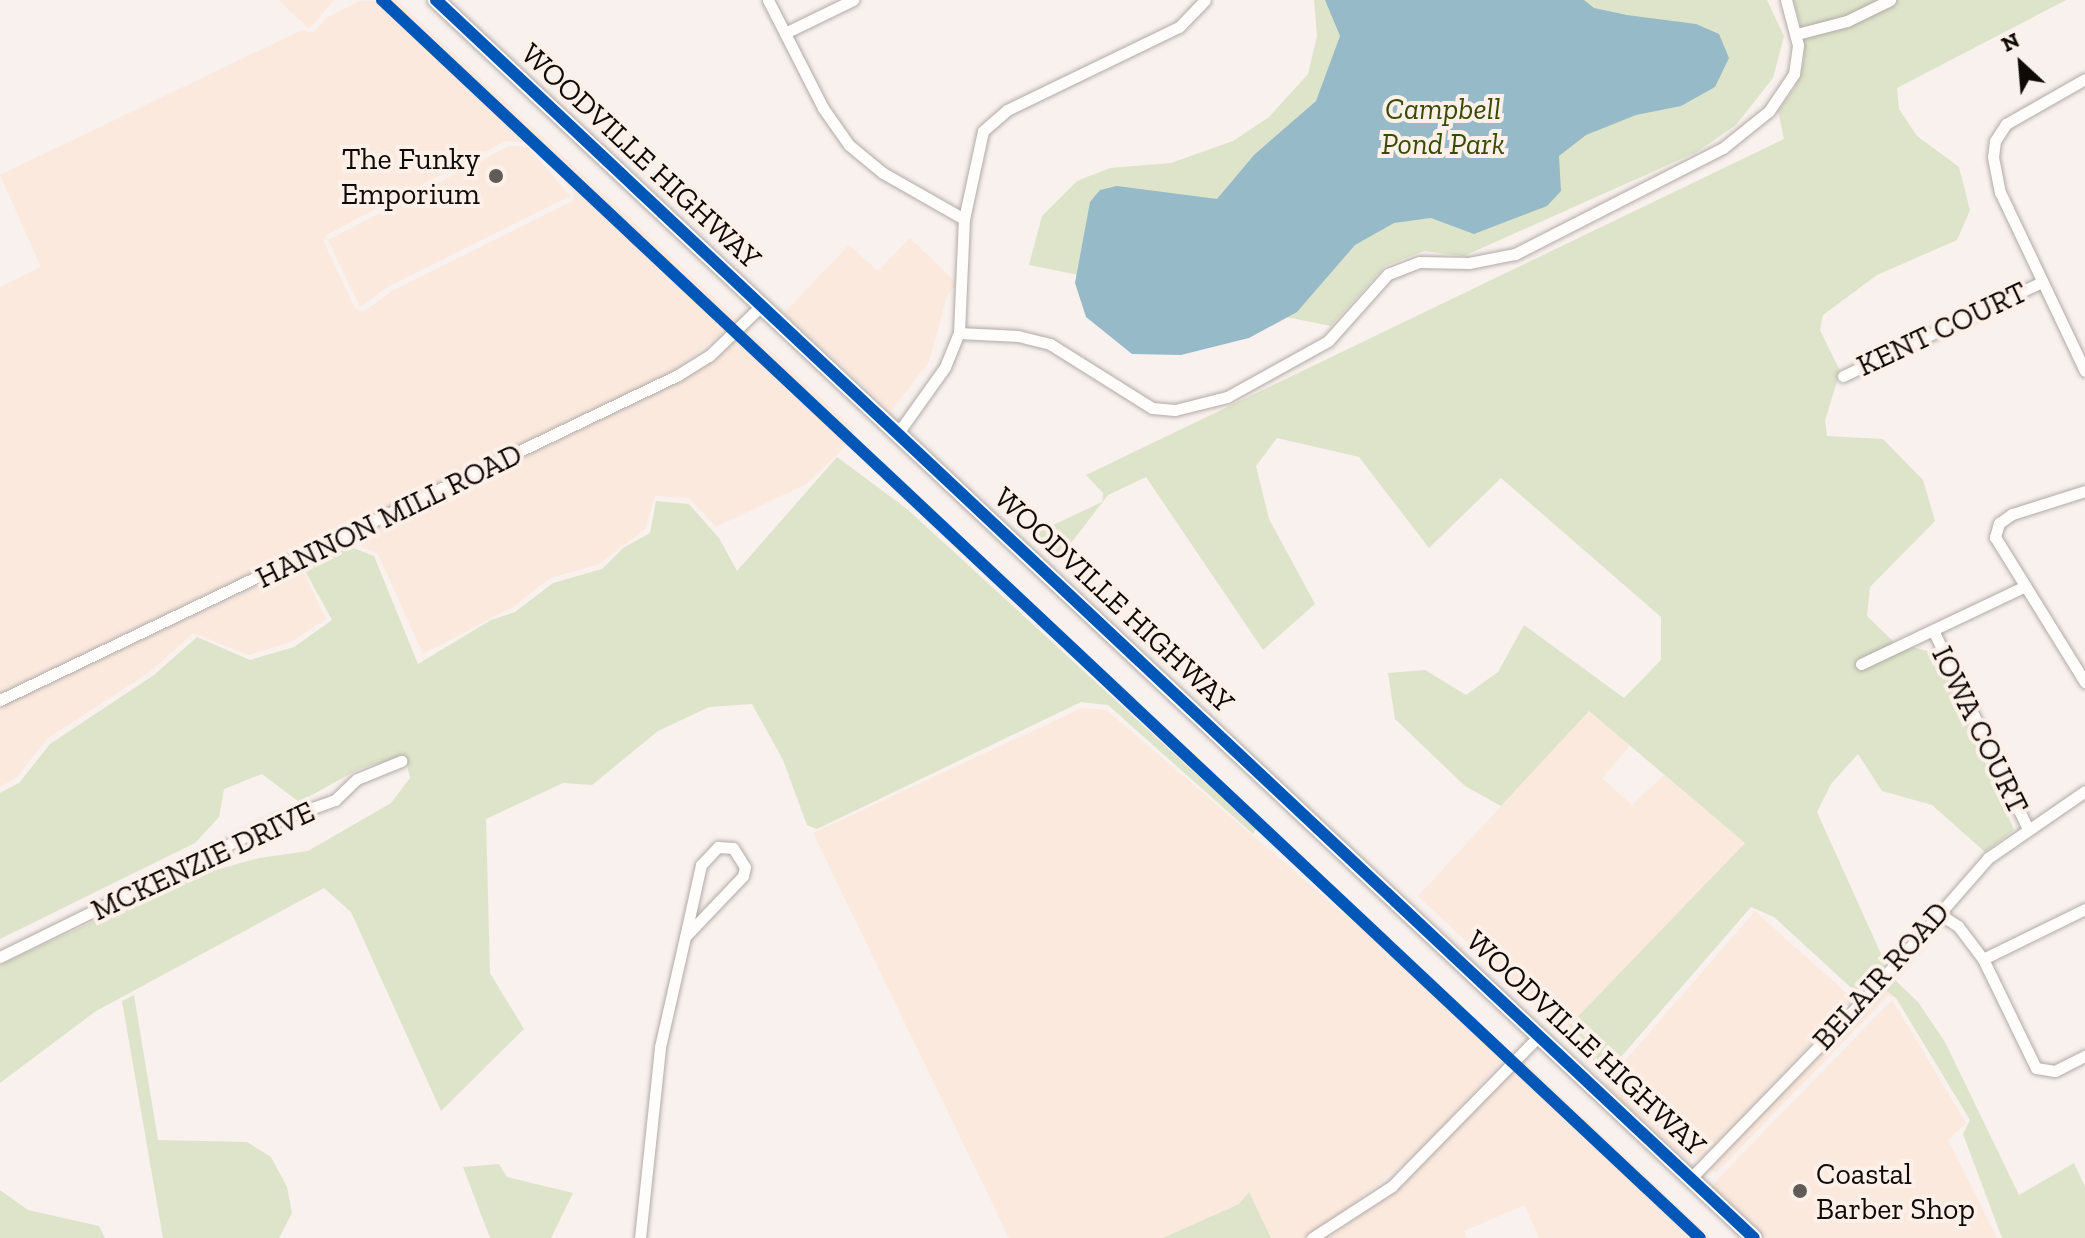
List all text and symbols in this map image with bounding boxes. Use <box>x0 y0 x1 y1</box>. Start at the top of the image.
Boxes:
north arrow <box>1981 24 2061 104</box>
text: N <box>1997 26 2024 58</box>
street label: WOODVILLE HIGHWAY <box>514 36 768 276</box>
park label: Campbell Pond Park <box>1381 91 1505 162</box>
place label: The Funky Emporium <box>341 141 480 212</box>
marker: The Funky Emporium <box>487 167 505 185</box>
street label: KENT COURT <box>1851 274 2033 384</box>
street label: HANNON MILL ROAD <box>250 436 528 596</box>
street label: WOODVILLE HIGHWAY <box>987 480 1241 720</box>
street label: IOWA COURT <box>1924 640 2036 820</box>
street label: MCKENZIE DRIVE <box>86 794 320 928</box>
street label: BELAIR ROAD <box>1805 895 1957 1057</box>
street label: WOODVILLE HIGHWAY <box>1459 923 1713 1163</box>
place label: Coastal Barber Shop <box>1816 1156 1975 1226</box>
marker: Coastal Barber Shop <box>1791 1182 1809 1200</box>

